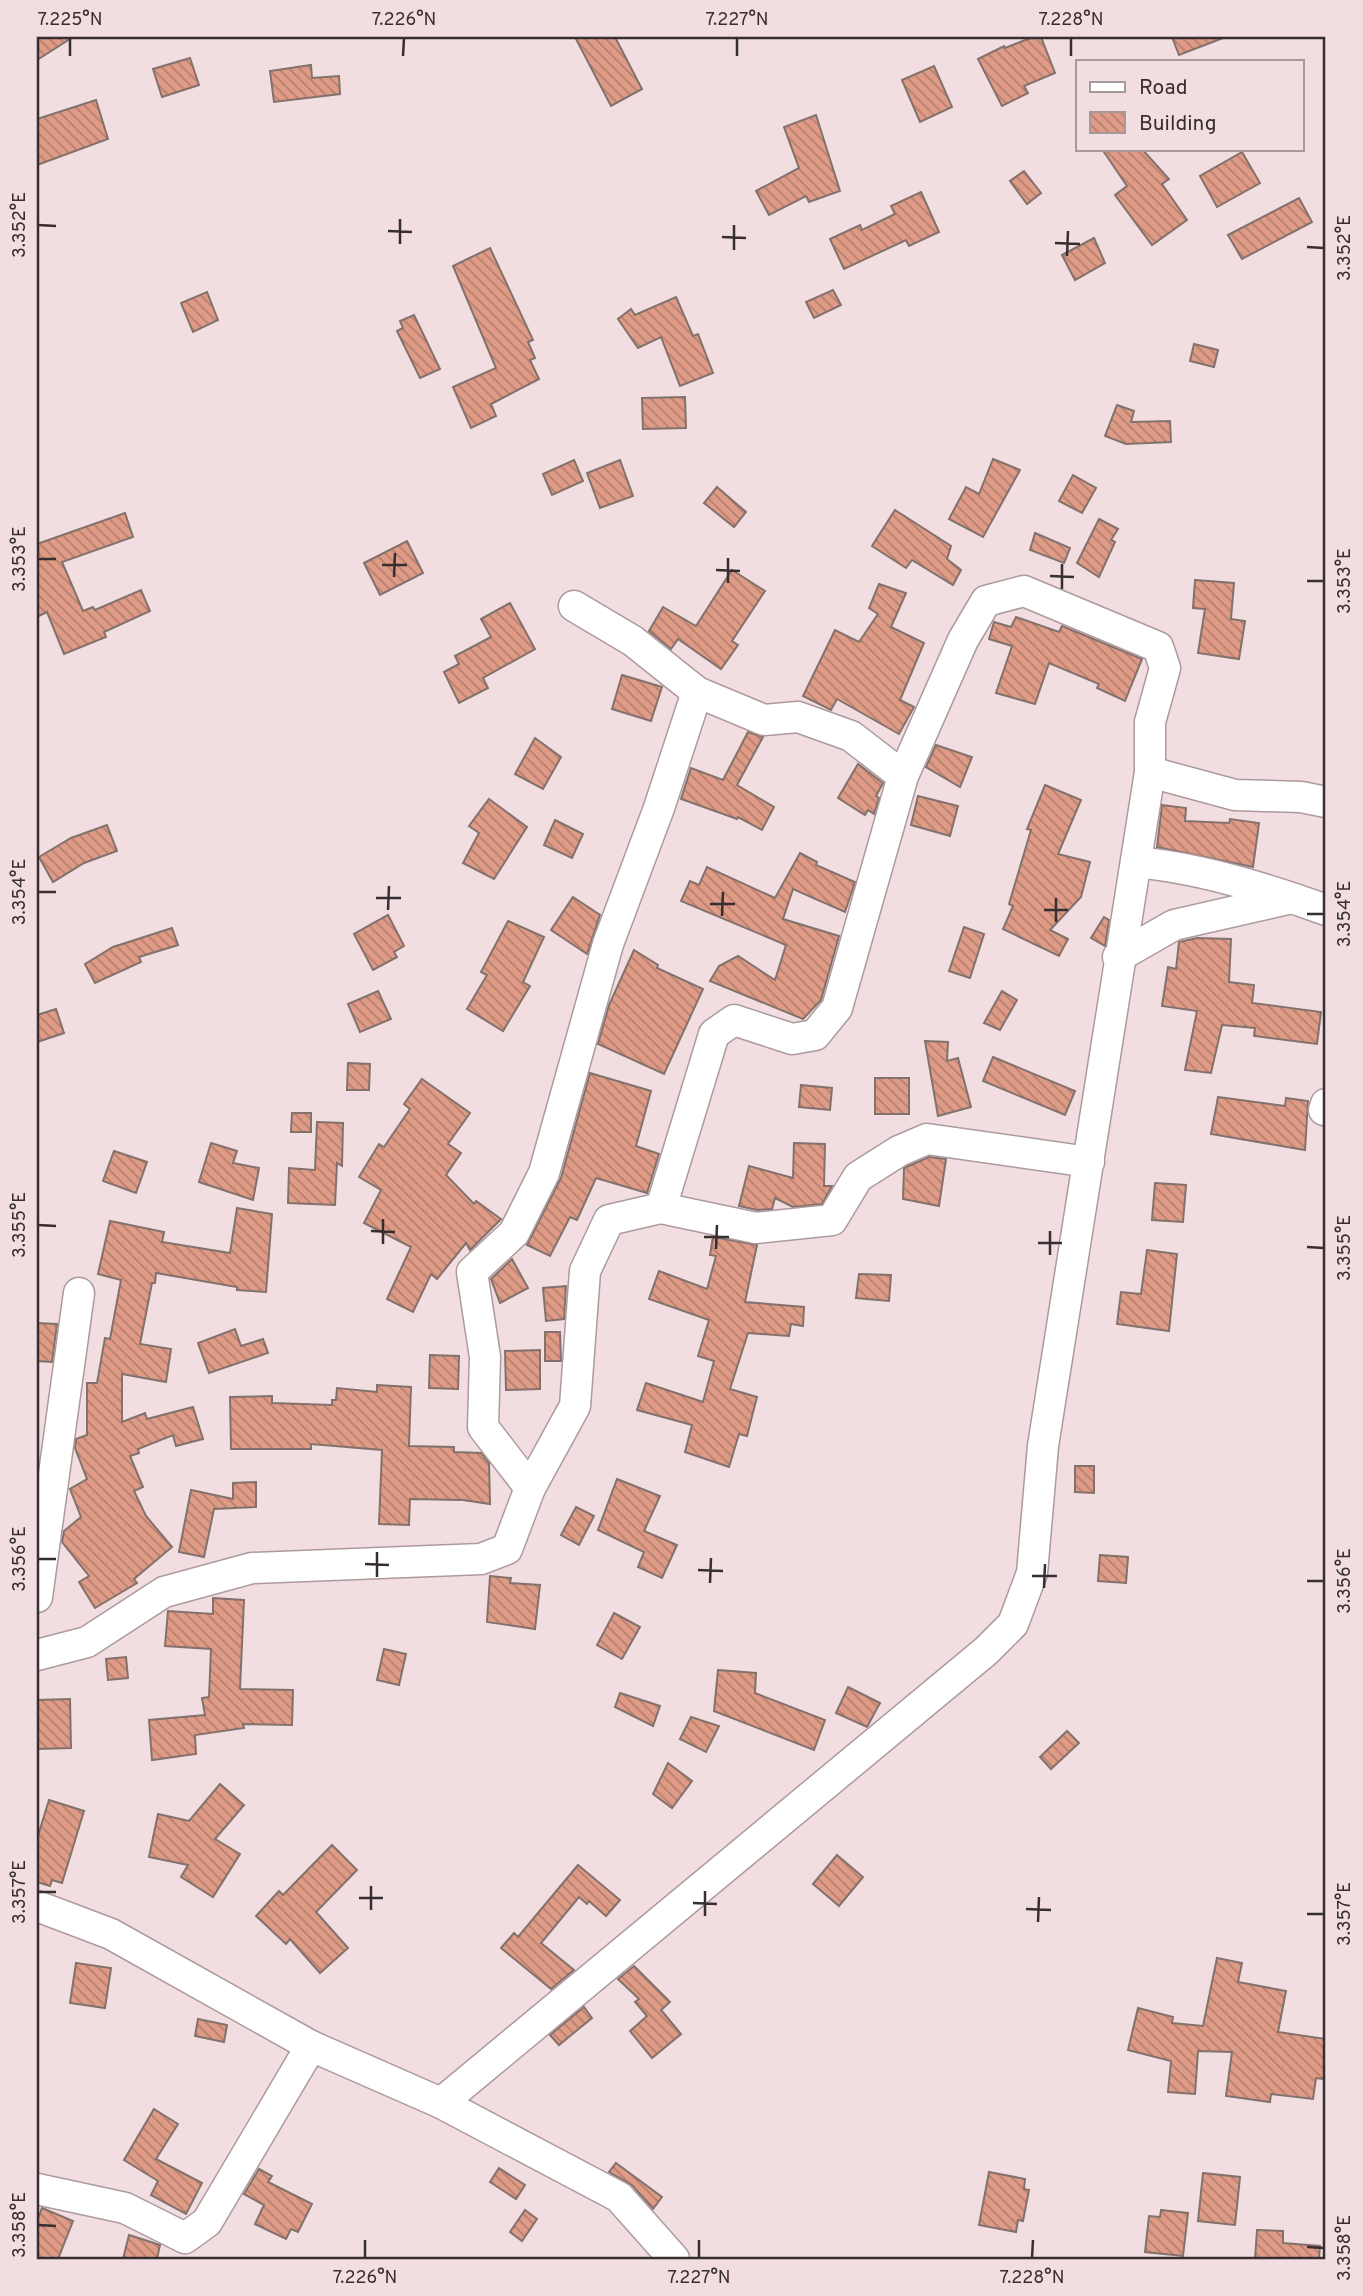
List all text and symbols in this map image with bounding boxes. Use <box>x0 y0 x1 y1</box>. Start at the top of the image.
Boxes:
text: 7.225°N <box>38 9 102 32</box>
text: 7.226°N <box>372 9 436 32</box>
text: 7.227°N <box>705 9 769 32</box>
text: 7.228°N <box>1039 9 1103 32</box>
legend <box>1076 60 1304 150</box>
text: Road <box>1139 75 1188 102</box>
text: Building <box>1139 111 1217 138</box>
text: 3.352°E <box>9 192 32 258</box>
text: 3.352°E <box>1334 215 1357 281</box>
text: 3.353°E <box>9 526 32 592</box>
text: 3.353°E <box>1334 548 1357 614</box>
text: 3.354°E <box>9 859 32 925</box>
text: 3.354°E <box>1334 881 1357 947</box>
text: 3.355°E <box>9 1192 32 1258</box>
text: 3.355°E <box>1334 1215 1357 1281</box>
text: 3.356°E <box>9 1526 32 1592</box>
text: 3.356°E <box>1334 1548 1357 1614</box>
text: 3.357°E <box>9 1860 32 1924</box>
text: 3.357°E <box>1334 1882 1357 1946</box>
text: 3.358°E <box>9 2192 32 2258</box>
text: 3.358°E <box>1334 2215 1357 2281</box>
text: 7.226°N <box>333 2267 397 2290</box>
text: 7.227°N <box>667 2267 731 2290</box>
text: 7.228°N <box>1000 2267 1064 2290</box>

